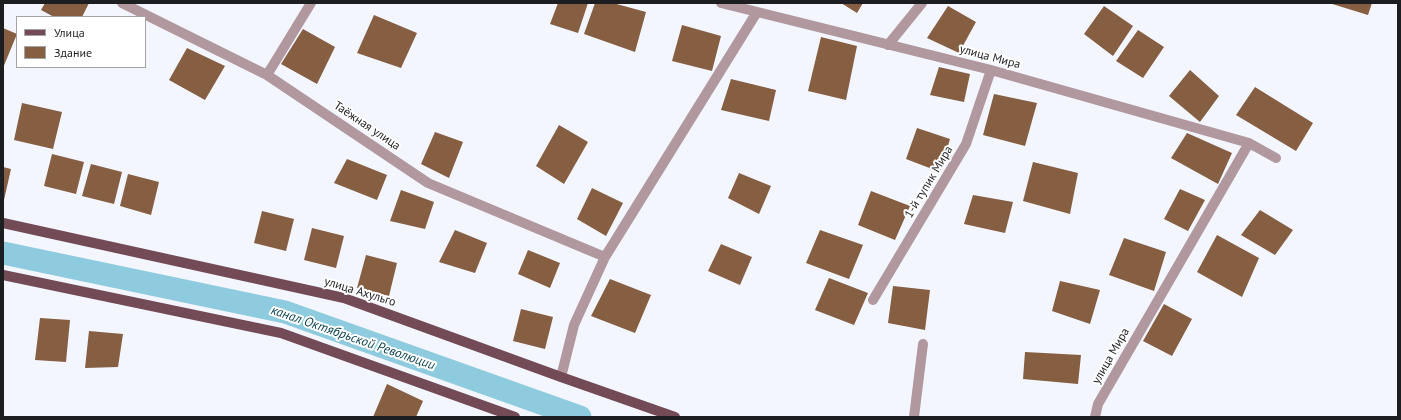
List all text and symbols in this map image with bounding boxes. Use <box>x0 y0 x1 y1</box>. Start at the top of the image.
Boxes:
legend <box>16 16 146 68</box>
text: Улица <box>54 25 85 40</box>
street label: улица Мира <box>958 42 1022 72</box>
text: Здание <box>54 45 92 60</box>
street label: Таёжная улица <box>331 98 403 154</box>
street label: 1-й тупик Мира <box>902 143 956 221</box>
street label: улица Ахульго <box>322 274 398 310</box>
water label: канал Октябрьской Революции <box>269 303 437 373</box>
street label: улица Мира <box>1089 325 1133 387</box>

